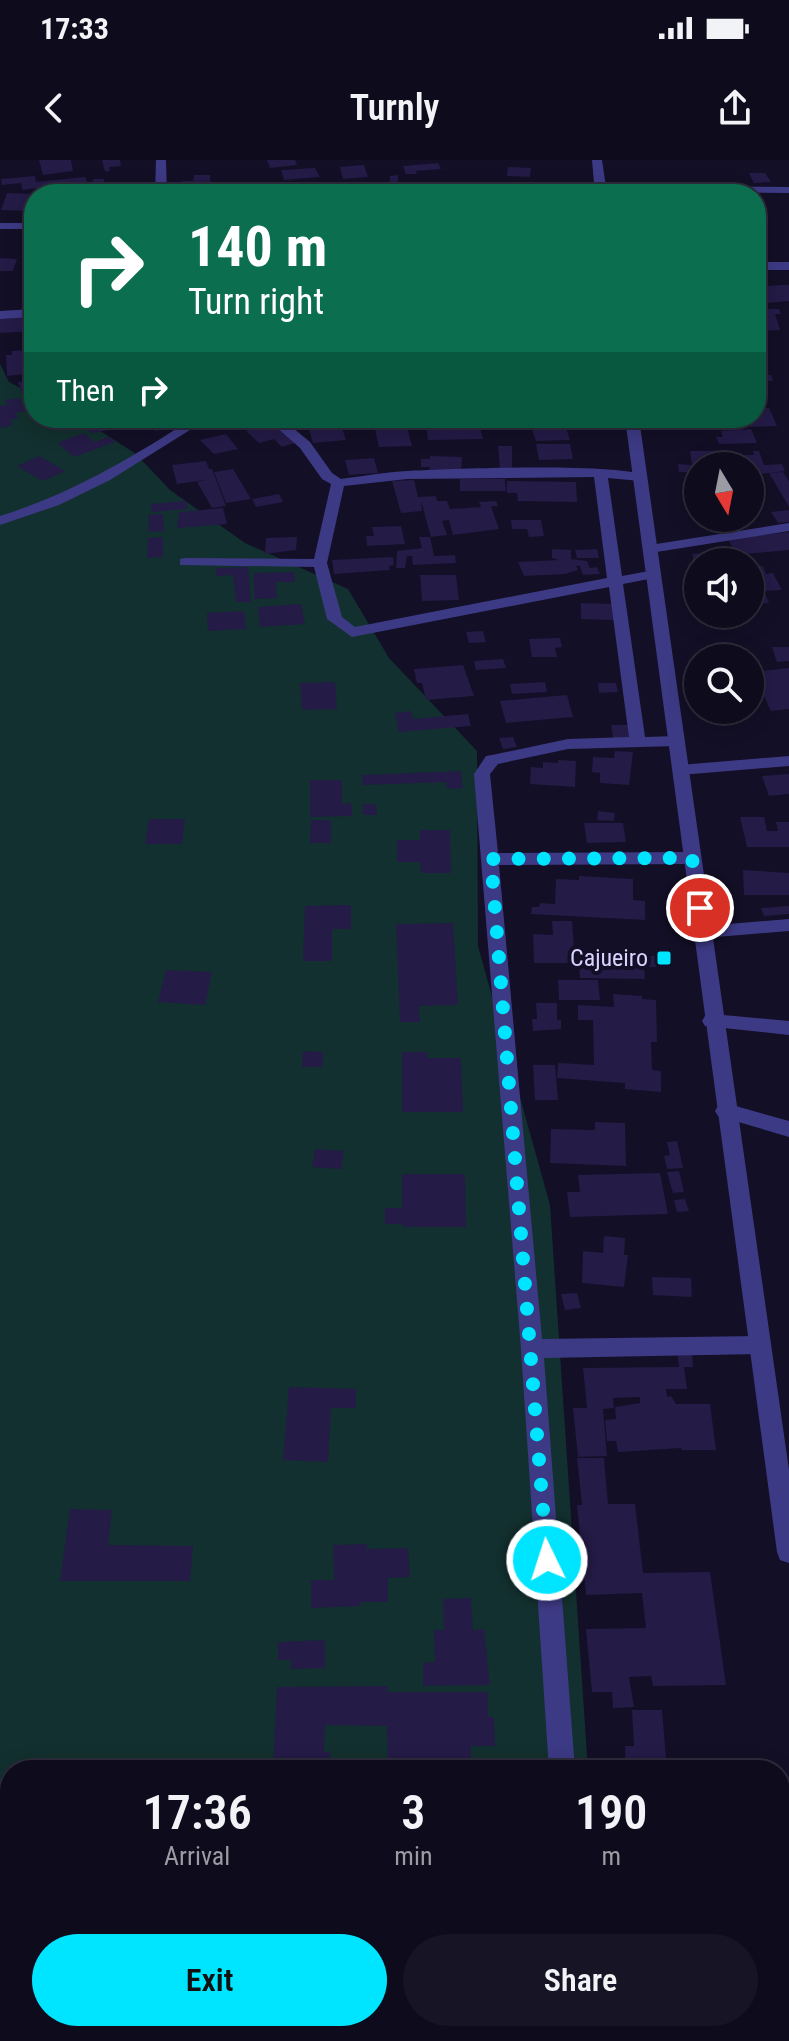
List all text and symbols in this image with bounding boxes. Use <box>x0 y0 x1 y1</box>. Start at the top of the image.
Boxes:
text: 17:33 <box>40 11 109 46</box>
icon: back <box>32 86 76 130</box>
icon: share <box>713 86 757 130</box>
text: Turnly <box>350 87 439 129</box>
text: 140 m <box>188 214 327 280</box>
icon: right <box>56 216 160 320</box>
text: Turn right <box>188 281 324 323</box>
icon: right <box>131 368 175 412</box>
text: Then <box>56 373 115 408</box>
north arrow <box>684 452 764 532</box>
map controls <box>684 452 764 724</box>
button: sound <box>684 548 764 628</box>
button: search <box>684 644 764 724</box>
pin <box>666 874 734 942</box>
icon: arrive <box>678 886 722 930</box>
place label: Cajueiro <box>570 944 648 972</box>
marker: Cajueiro <box>655 949 673 967</box>
position arrow <box>505 1518 589 1602</box>
text: 17:36 <box>143 1784 252 1841</box>
text: 3 <box>401 1784 425 1841</box>
text: 190 <box>575 1784 647 1841</box>
text: Arrival <box>164 1841 230 1871</box>
text: min <box>394 1841 432 1871</box>
text: m <box>601 1841 621 1871</box>
button: Exit <box>32 1934 387 2026</box>
button: Share <box>403 1934 758 2026</box>

